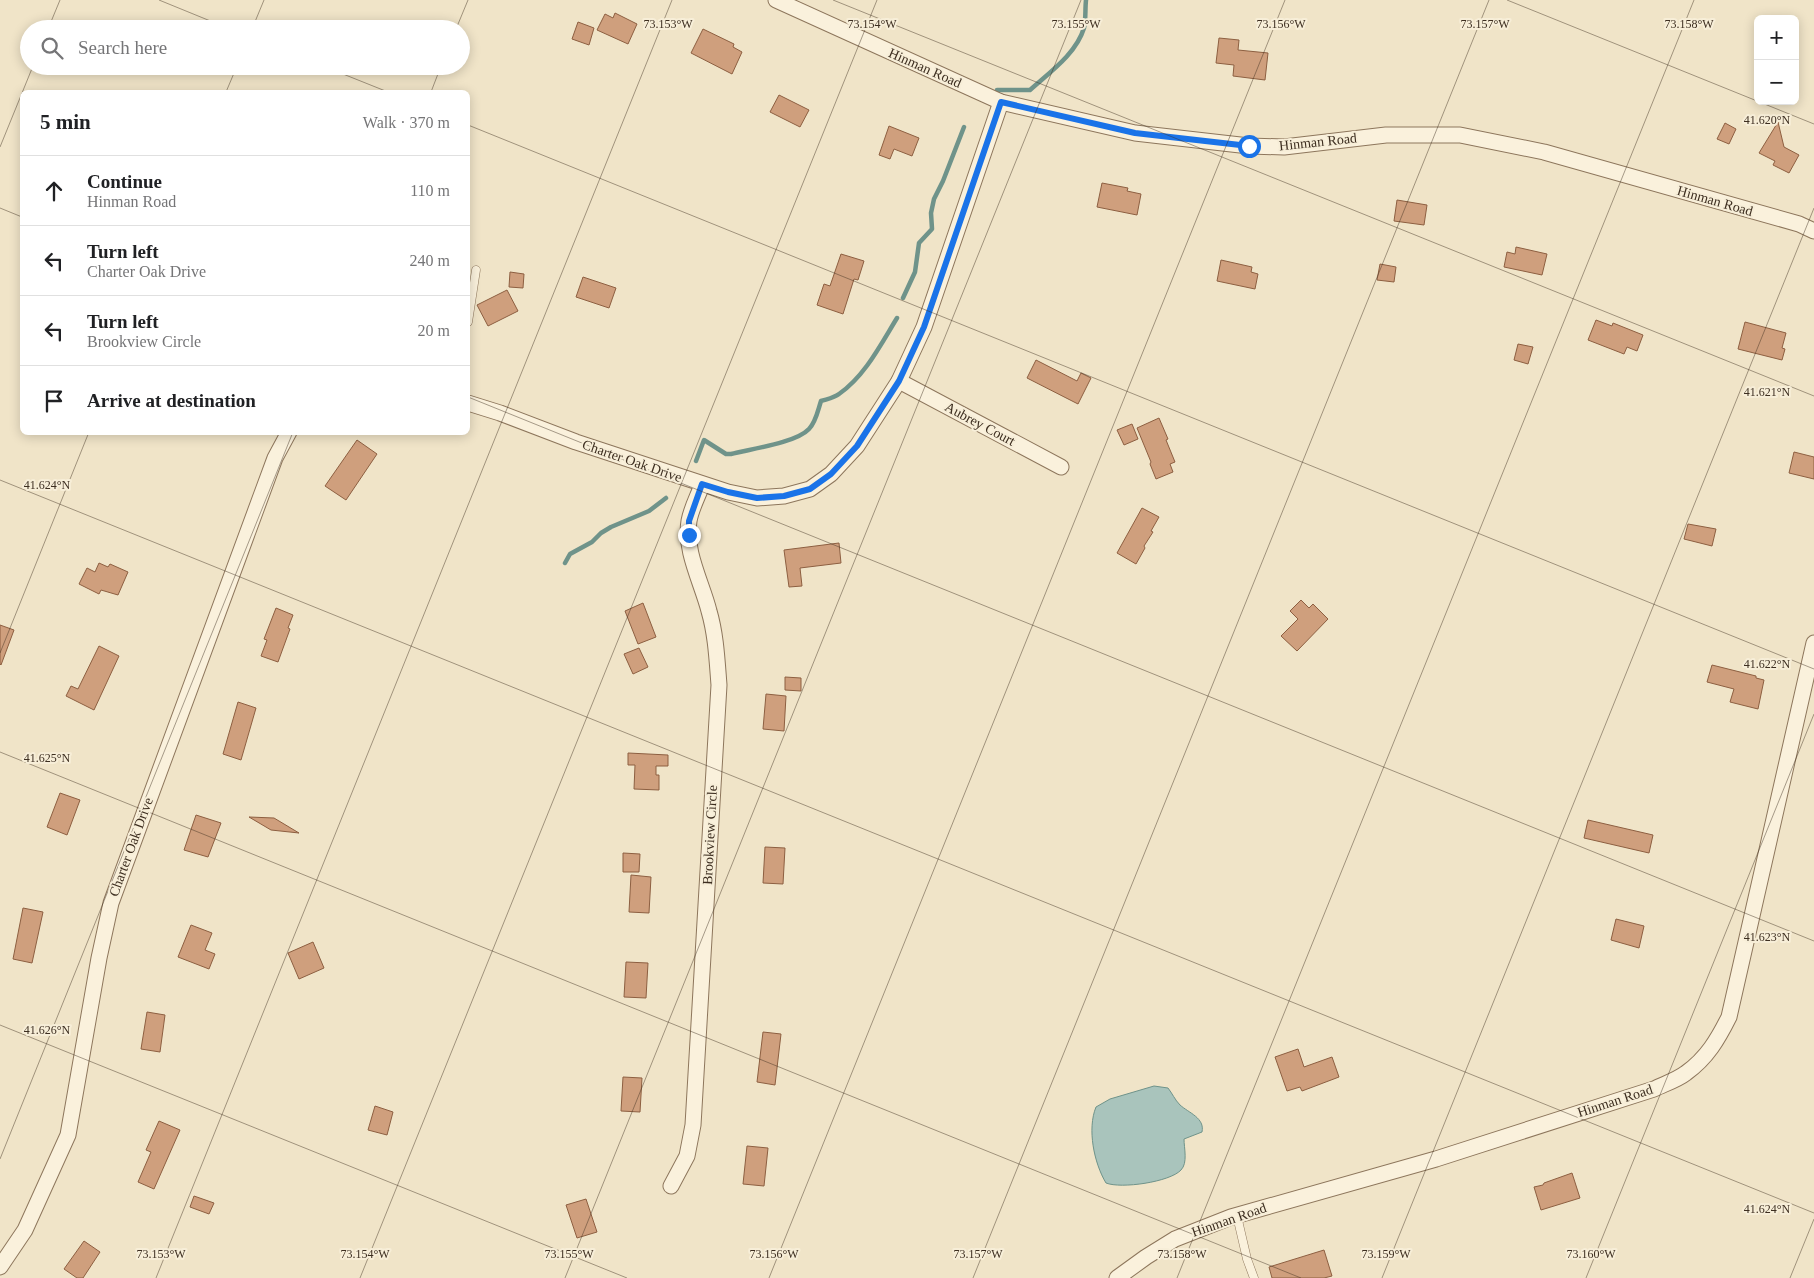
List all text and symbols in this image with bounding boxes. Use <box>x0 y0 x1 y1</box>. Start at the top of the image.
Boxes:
map controls <box>1754 15 1799 105</box>
button: + <box>1754 15 1799 60</box>
text: 73.153°W <box>643 17 693 31</box>
text: 73.154°W <box>847 17 897 31</box>
text: 73.155°W <box>1051 17 1101 31</box>
text: 73.156°W <box>1256 17 1306 31</box>
text: 73.157°W <box>1460 17 1510 31</box>
text: 73.158°W <box>1664 17 1714 31</box>
search box <box>20 20 470 75</box>
icon: search <box>38 34 66 62</box>
text: Search here <box>78 37 167 58</box>
street label: Hinman Road <box>886 45 964 91</box>
button: − <box>1754 60 1799 105</box>
text: 5 min <box>40 110 91 134</box>
text: 41.620°N <box>1744 113 1791 127</box>
text: Walk · 370 m <box>363 114 450 131</box>
street label: Hinman Road <box>1278 130 1358 154</box>
route start <box>1238 135 1261 158</box>
text: Continue <box>87 171 162 192</box>
icon: ahead <box>40 177 68 205</box>
text: 110 m <box>410 182 450 199</box>
street label: Hinman Road <box>1675 183 1755 219</box>
text: Hinman Road <box>87 193 176 210</box>
text: Turn left <box>87 241 159 262</box>
icon: left <box>40 247 68 275</box>
text: 240 m <box>410 252 450 269</box>
text: Charter Oak Drive <box>87 263 206 280</box>
text: Turn left <box>87 311 159 332</box>
icon: left <box>40 317 68 345</box>
text: 20 m <box>418 322 450 339</box>
text: Brookview Circle <box>87 333 201 350</box>
text: 41.621°N <box>1744 385 1791 399</box>
icon: arrive <box>40 387 68 415</box>
text: Arrive at destination <box>87 390 256 411</box>
street label: Aubrey Court <box>942 399 1018 449</box>
street label: Charter Oak Drive <box>580 437 684 485</box>
text: 41.624°N <box>24 478 71 492</box>
route end <box>678 524 701 547</box>
text: 41.622°N <box>1744 657 1791 671</box>
text: 41.625°N <box>24 751 71 765</box>
street label: Brookview Circle <box>700 785 720 885</box>
street label: Charter Oak Drive <box>106 795 156 899</box>
text: 41.623°N <box>1744 930 1791 944</box>
text: 41.626°N <box>24 1023 71 1037</box>
street label: Hinman Road <box>1576 1082 1654 1120</box>
street label: Hinman Road <box>1190 1200 1268 1240</box>
text: 41.624°N <box>1744 1202 1791 1216</box>
text: 73.153°W <box>136 1247 186 1261</box>
text: 73.154°W <box>340 1247 390 1261</box>
text: 73.155°W <box>544 1247 594 1261</box>
text: 73.156°W <box>749 1247 799 1261</box>
text: 73.157°W <box>953 1247 1003 1261</box>
text: 73.158°W <box>1157 1247 1207 1261</box>
text: 73.159°W <box>1361 1247 1411 1261</box>
text: 73.160°W <box>1566 1247 1616 1261</box>

